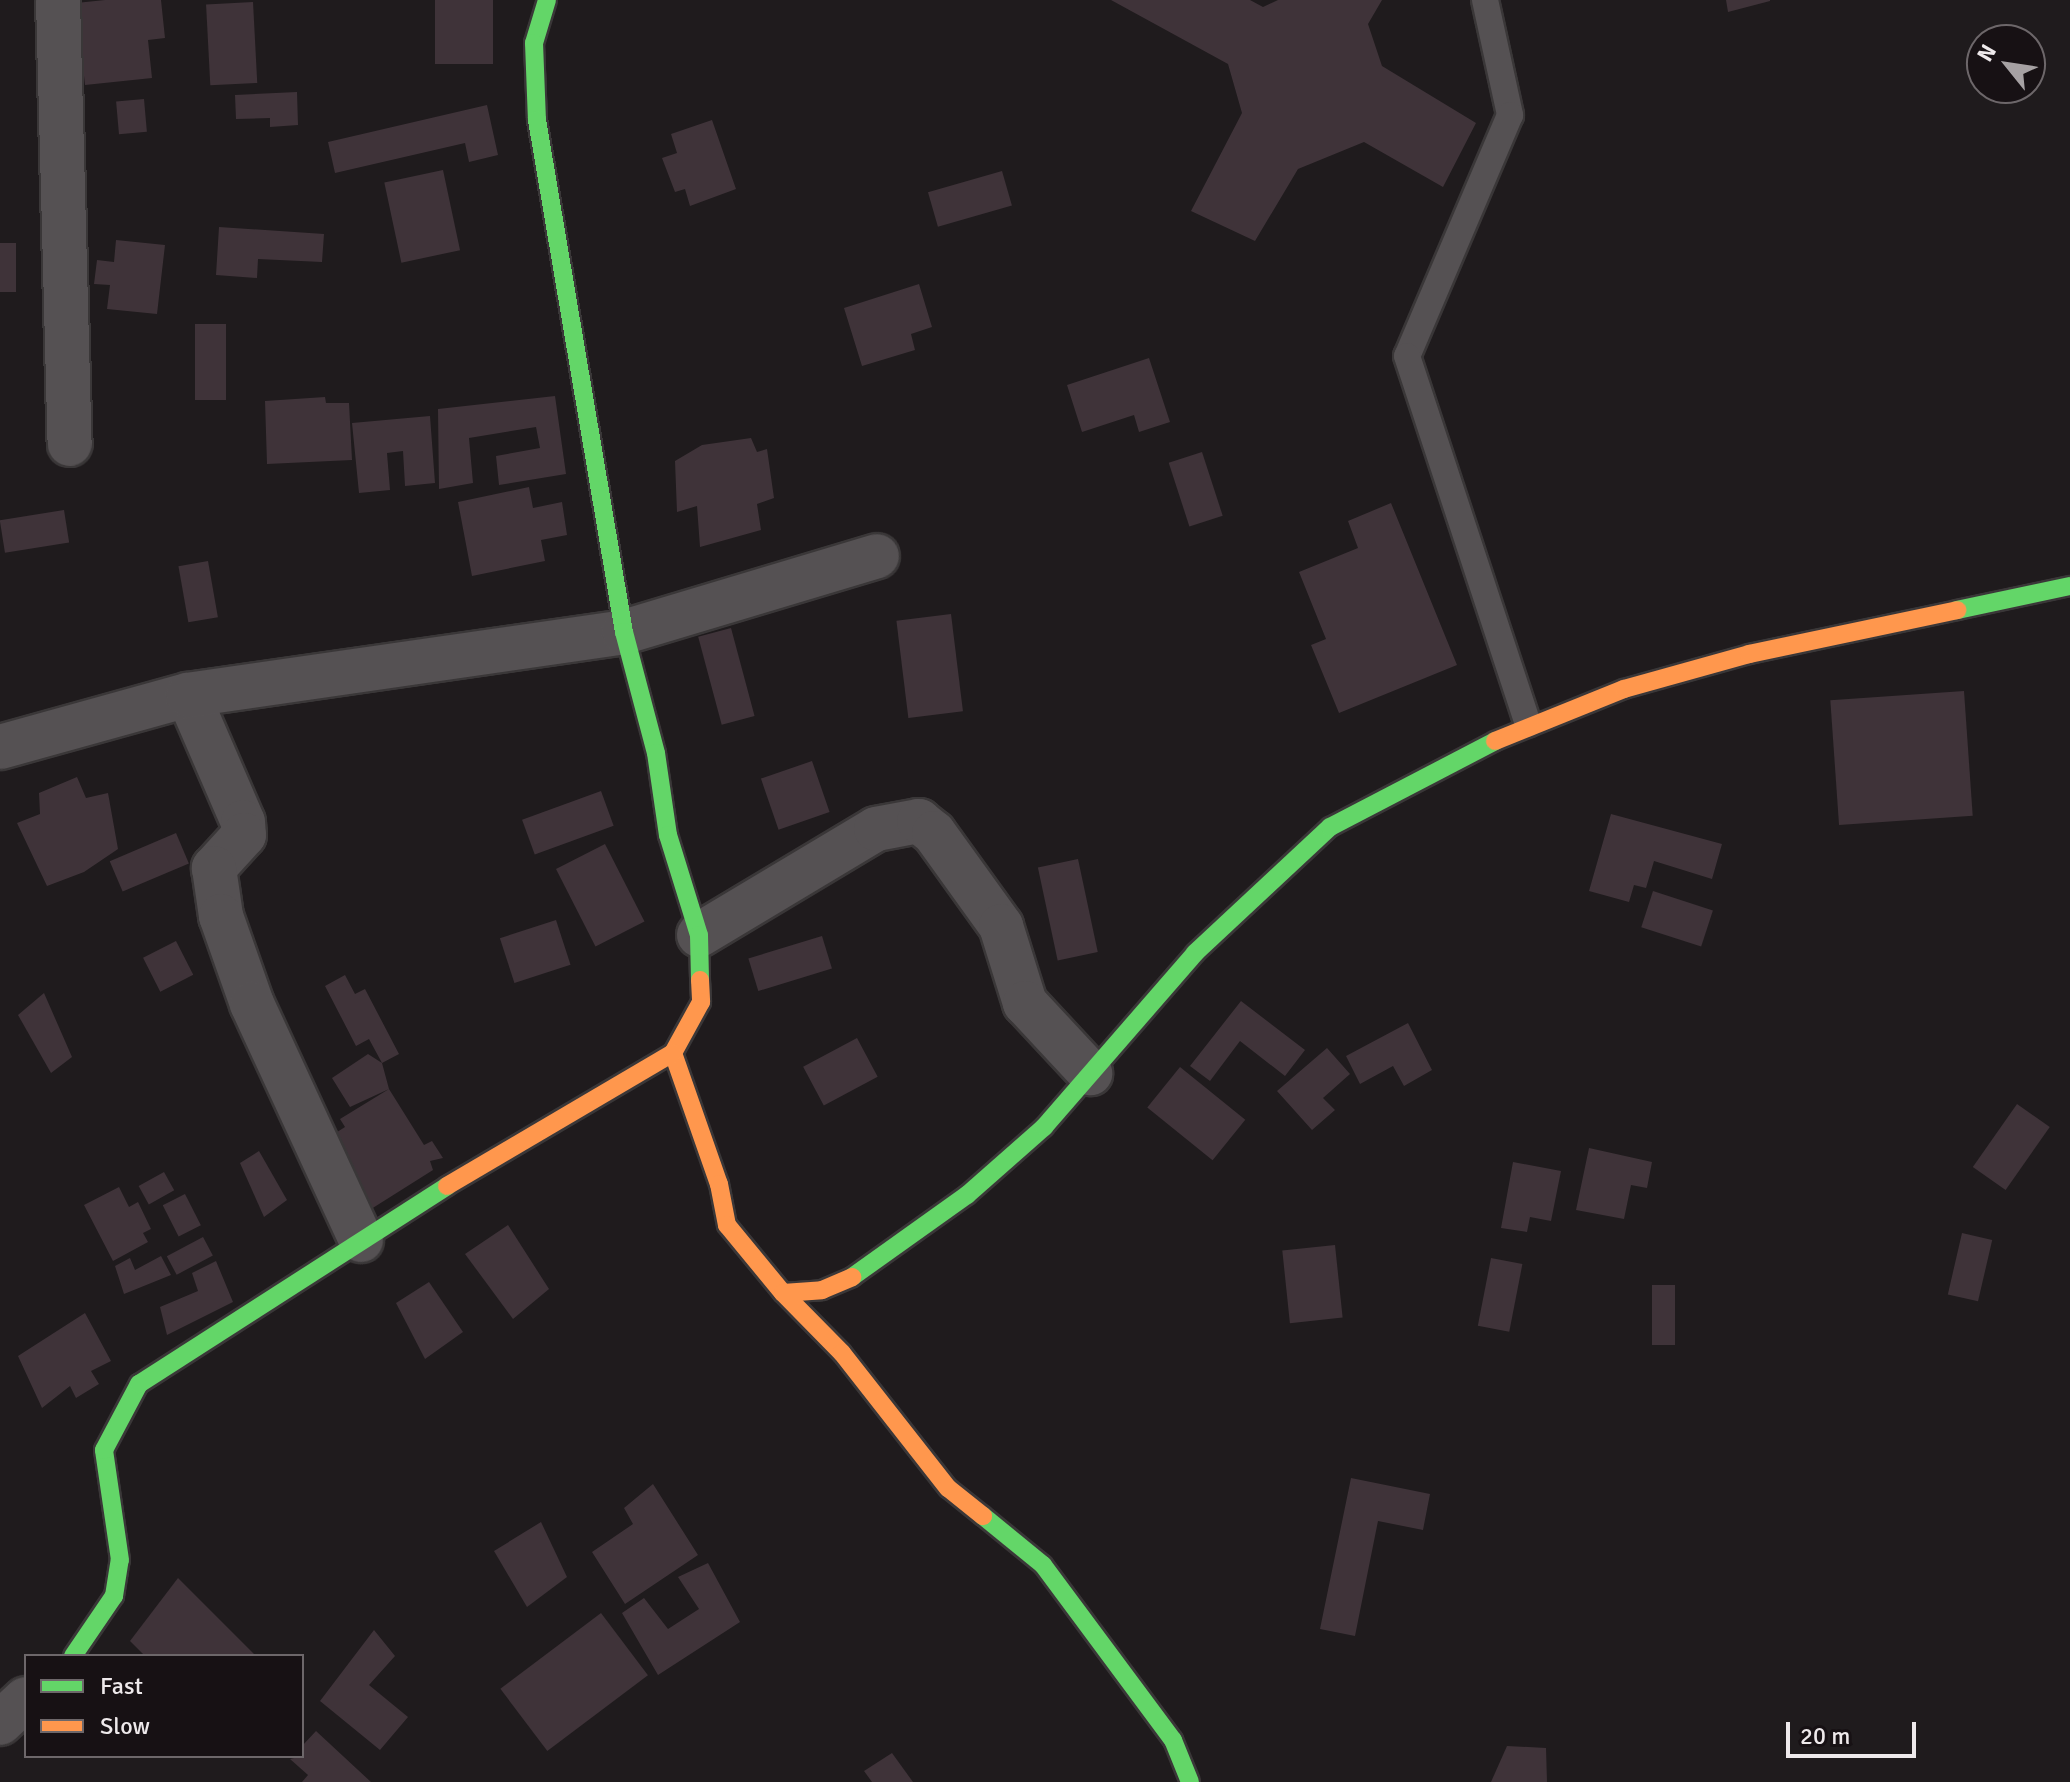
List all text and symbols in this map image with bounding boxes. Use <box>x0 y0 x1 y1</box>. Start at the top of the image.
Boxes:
north arrow <box>1966 24 2046 104</box>
text: N <box>1971 39 2002 66</box>
legend <box>24 1654 304 1758</box>
text: Fast <box>100 1671 143 1701</box>
scale bar <box>1790 1706 1920 1756</box>
text: Slow <box>100 1711 150 1741</box>
text: 20 m <box>1800 1721 1850 1751</box>

